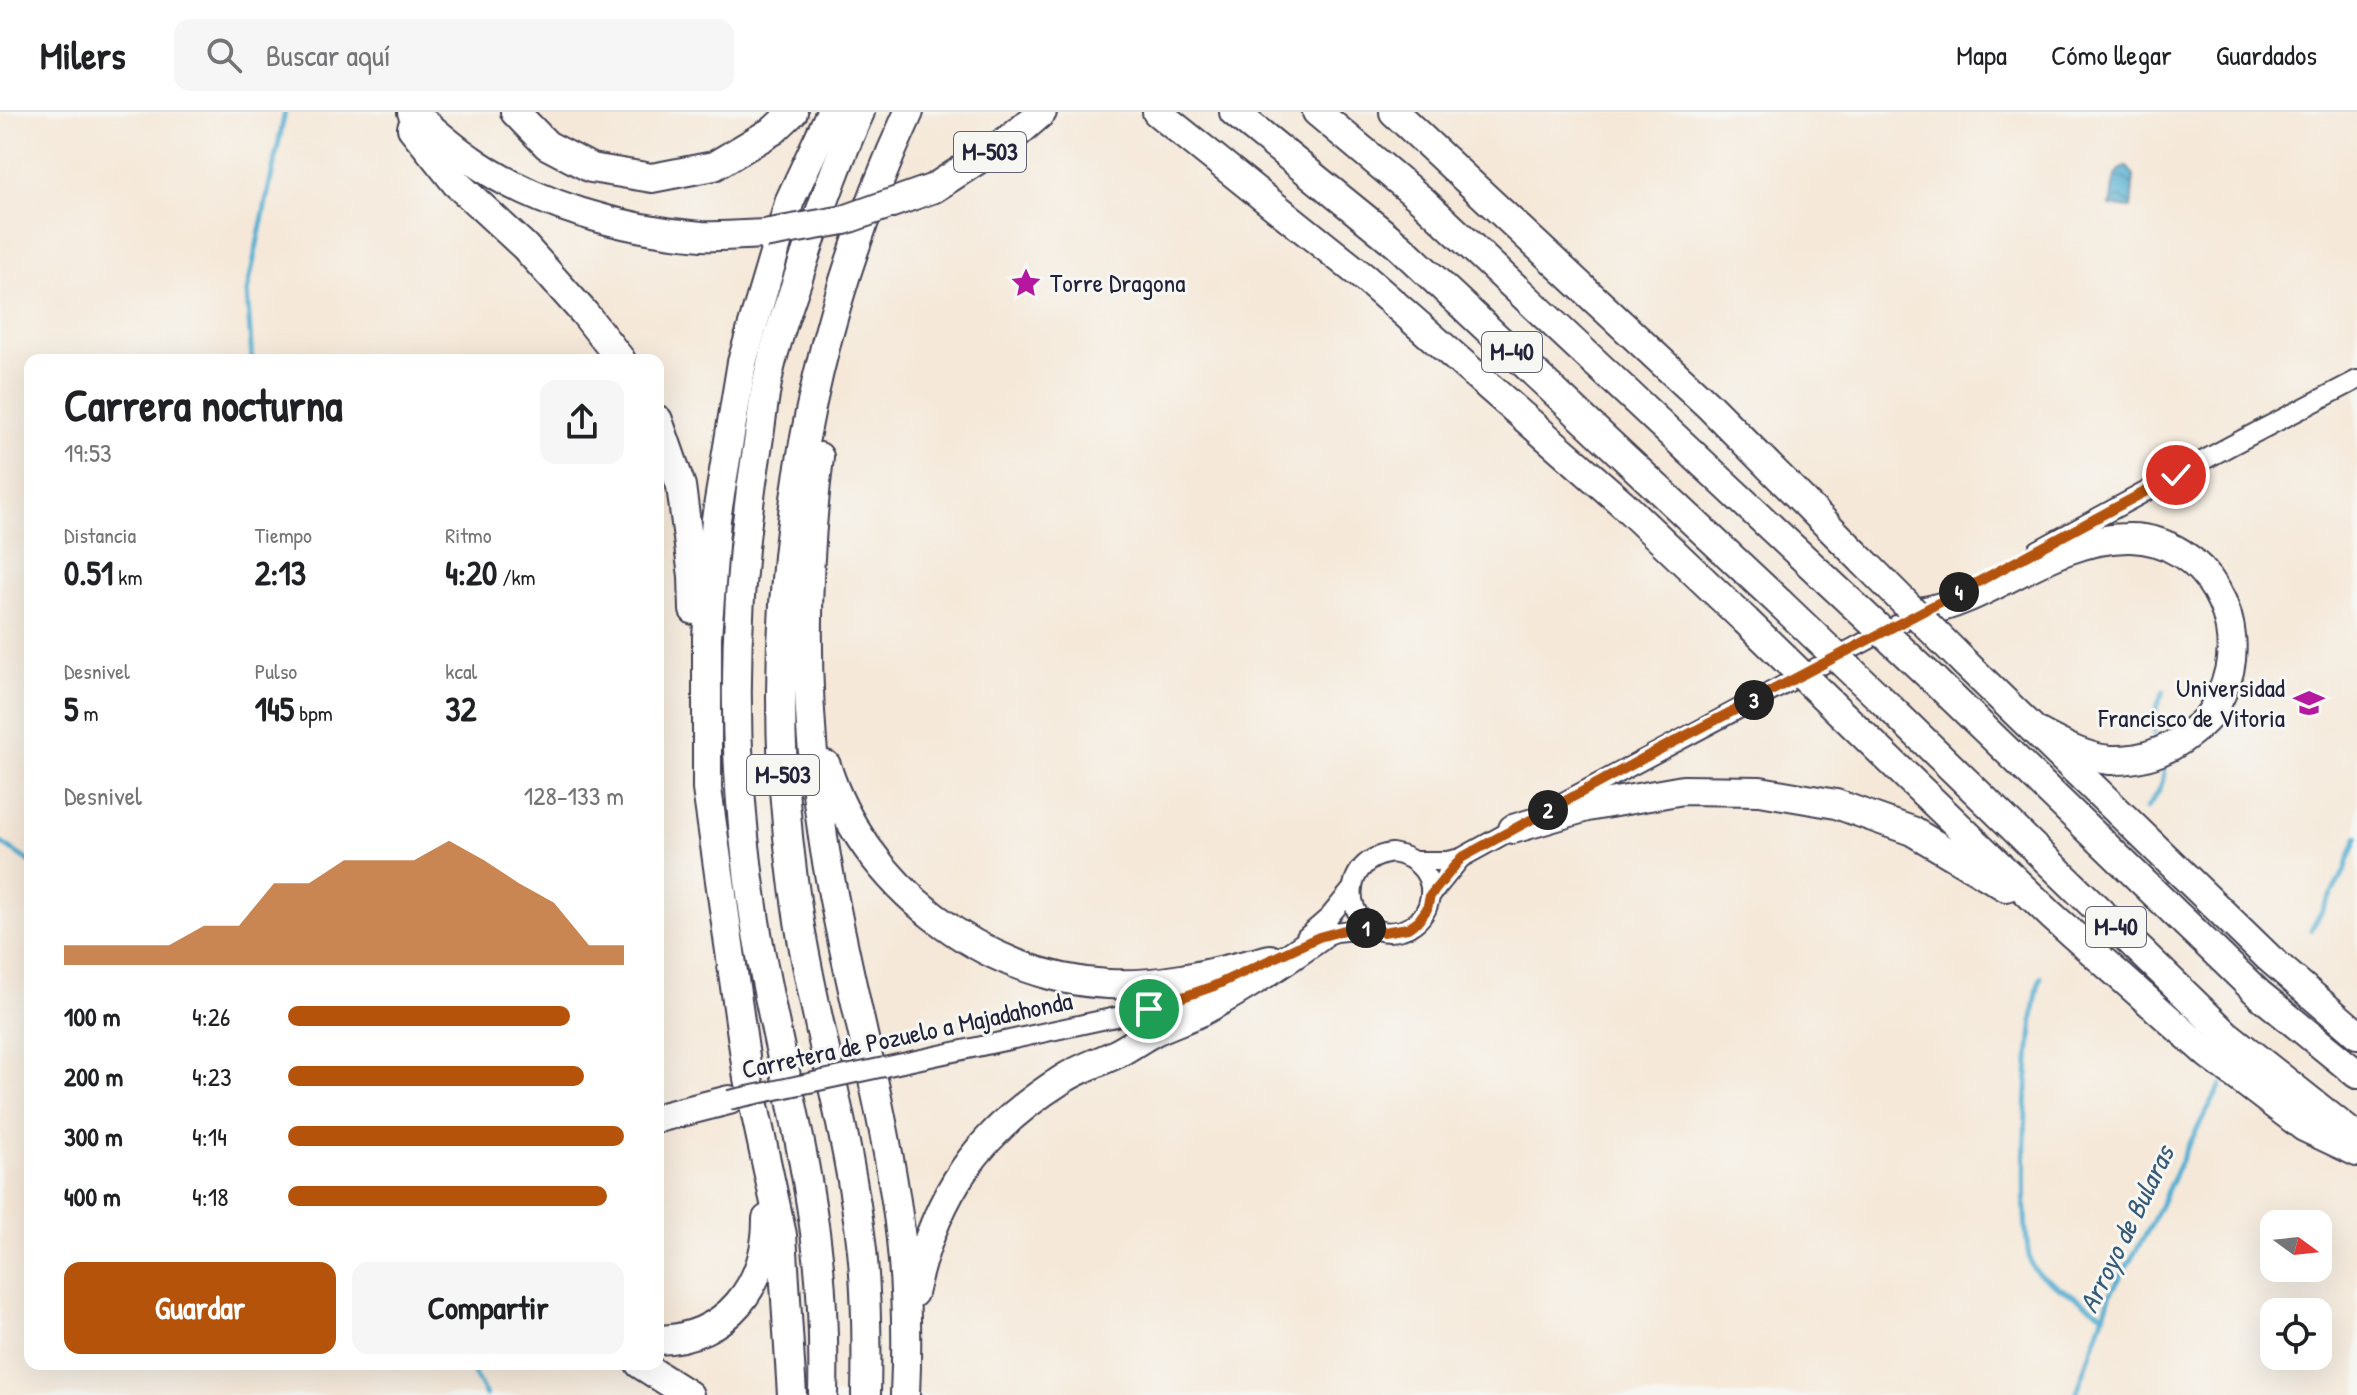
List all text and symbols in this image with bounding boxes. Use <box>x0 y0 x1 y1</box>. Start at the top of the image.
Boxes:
search box <box>174 19 734 91</box>
text: Milers <box>40 29 126 81</box>
icon: search <box>202 33 246 77</box>
text: Buscar aquí <box>266 35 391 75</box>
text: Mapa <box>1956 36 2007 74</box>
text: Cómo llegar <box>2051 36 2172 74</box>
text: Guardados <box>2216 36 2317 74</box>
road number: M-503 <box>954 132 1026 172</box>
place label: Torre Dragona <box>1050 265 1186 300</box>
place icon: Torre Dragona <box>1009 266 1043 300</box>
road number: M-40 <box>1482 332 1542 372</box>
text: Carrera nocturna <box>64 375 343 435</box>
button: share <box>540 380 624 464</box>
text: 19:53 <box>64 435 112 470</box>
pin <box>2142 441 2210 509</box>
icon: check <box>2154 453 2198 497</box>
text: Distancia <box>64 520 136 550</box>
text: Tiempo <box>255 520 312 550</box>
text: Ritmo <box>445 520 492 550</box>
text: 0.51 <box>64 550 113 596</box>
text: 2:13 <box>255 550 306 596</box>
text: 4:20 <box>445 550 497 596</box>
text: km <box>113 562 142 592</box>
text: /km <box>497 562 536 592</box>
pin: 4 <box>1939 572 1979 612</box>
text: 4 <box>1955 577 1963 607</box>
text: Desnivel <box>64 656 130 686</box>
text: Pulso <box>255 656 297 686</box>
text: kcal <box>445 656 477 686</box>
place label: Universidad Francisco de Vitoria <box>2097 670 2285 735</box>
pin: 3 <box>1734 680 1774 720</box>
text: 3 <box>1749 685 1759 715</box>
text: 5 <box>64 686 78 732</box>
text: 145 <box>255 686 294 732</box>
text: 32 <box>445 686 476 732</box>
school or university icon: Universidad Francisco de Vitoria <box>2292 686 2326 720</box>
text: m <box>78 698 98 728</box>
text: bpm <box>294 698 333 728</box>
road number: M-503 <box>747 755 819 795</box>
text: Desnivel <box>64 778 142 813</box>
text: 128–133 m <box>524 778 624 813</box>
pin: 2 <box>1528 790 1568 830</box>
text: 2 <box>1543 795 1553 825</box>
road number: M-40 <box>2086 907 2146 947</box>
pin: 1 <box>1346 908 1386 948</box>
text: 1 <box>1362 913 1370 943</box>
pin <box>1115 975 1183 1043</box>
street label: Carretera de Pozuelo a Majadahonda <box>738 982 1075 1087</box>
icon: arrive <box>1127 987 1171 1031</box>
text: 100 m <box>64 999 120 1034</box>
text: 4:26 <box>192 999 230 1034</box>
text: 200 m <box>64 1059 123 1094</box>
text: 4:23 <box>192 1059 232 1094</box>
text: 300 m <box>64 1119 123 1154</box>
text: 4:14 <box>192 1119 227 1154</box>
water label: Arroyo de Bularas <box>2069 1137 2184 1319</box>
text: 400 m <box>64 1179 121 1214</box>
text: 4:18 <box>192 1179 228 1214</box>
north arrow <box>2260 1210 2332 1282</box>
map controls <box>2260 1210 2332 1370</box>
button: Guardar <box>64 1262 336 1354</box>
button: Compartir <box>352 1262 624 1354</box>
button: locate <box>2260 1298 2332 1370</box>

